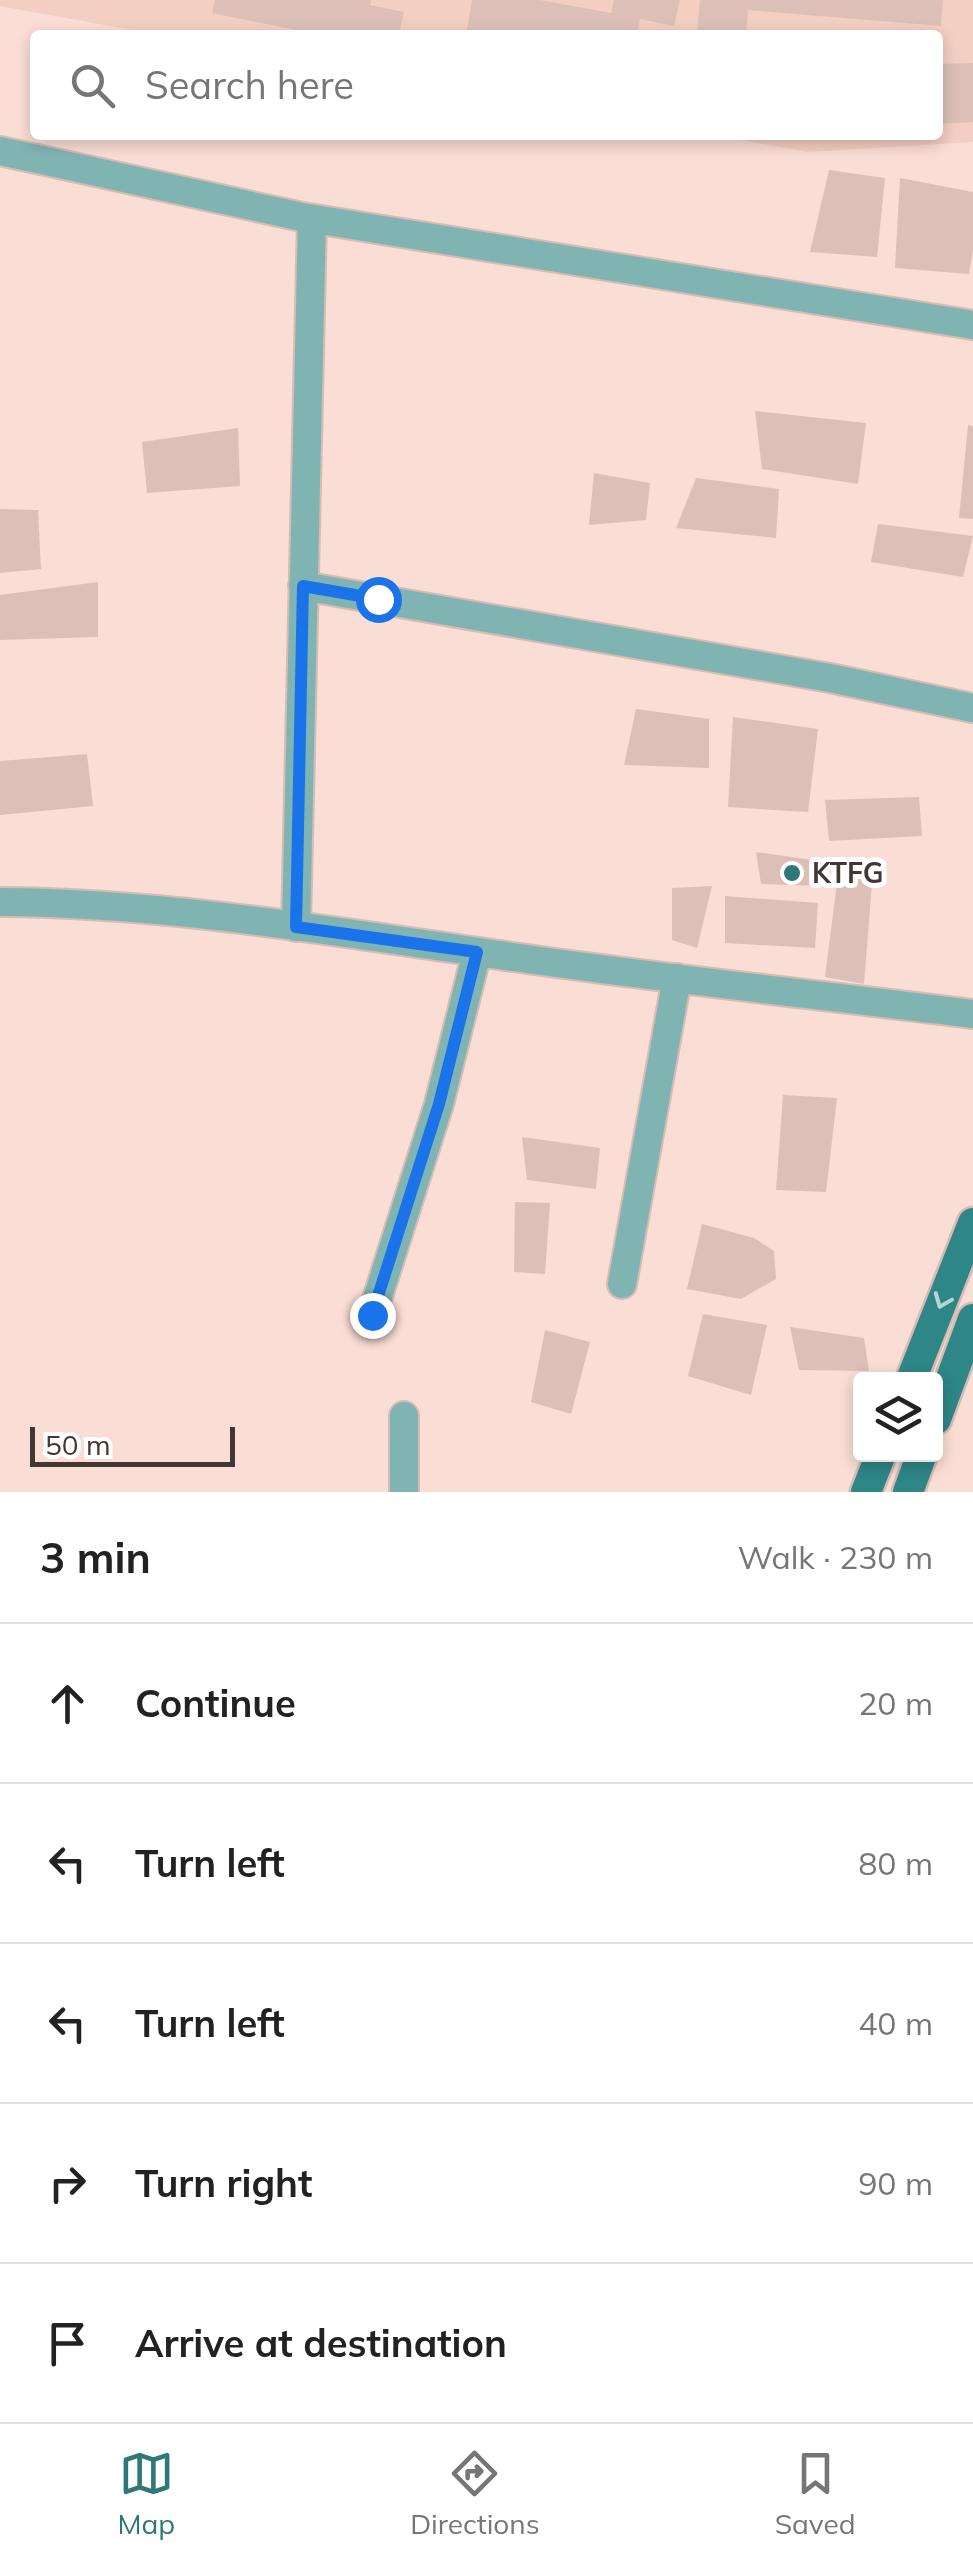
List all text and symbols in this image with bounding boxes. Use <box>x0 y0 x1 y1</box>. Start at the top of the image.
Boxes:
search box <box>30 30 943 140</box>
icon: search <box>65 58 120 113</box>
text: Search here <box>145 61 354 109</box>
route start <box>356 577 402 623</box>
place label: KTFG <box>812 855 883 890</box>
marker: KTFG <box>781 862 803 884</box>
one-way arrow <box>934 1291 954 1309</box>
route end <box>350 1293 396 1339</box>
map controls <box>853 1372 943 1462</box>
button: layers <box>853 1372 943 1462</box>
scale bar <box>30 1422 235 1466</box>
text: 50 m <box>45 1427 111 1462</box>
text: 3 min <box>40 1531 151 1584</box>
text: Walk · 230 m <box>738 1537 933 1577</box>
icon: ahead <box>40 1676 95 1731</box>
text: Continue <box>135 1679 296 1727</box>
text: 20 m <box>858 1683 933 1723</box>
icon: left <box>40 1836 95 1891</box>
text: Turn left <box>135 1839 285 1887</box>
text: 80 m <box>858 1843 933 1883</box>
icon: left <box>40 1996 95 2051</box>
text: Turn left <box>135 1999 285 2047</box>
text: 40 m <box>858 2003 933 2043</box>
icon: right <box>40 2156 95 2211</box>
text: Turn right <box>135 2159 312 2207</box>
text: 90 m <box>858 2163 933 2203</box>
icon: arrive <box>40 2316 95 2371</box>
text: Arrive at destination <box>135 2319 507 2367</box>
tab: Map <box>118 2446 175 2541</box>
tab: Directions <box>410 2446 540 2541</box>
tab: Saved <box>775 2446 855 2541</box>

